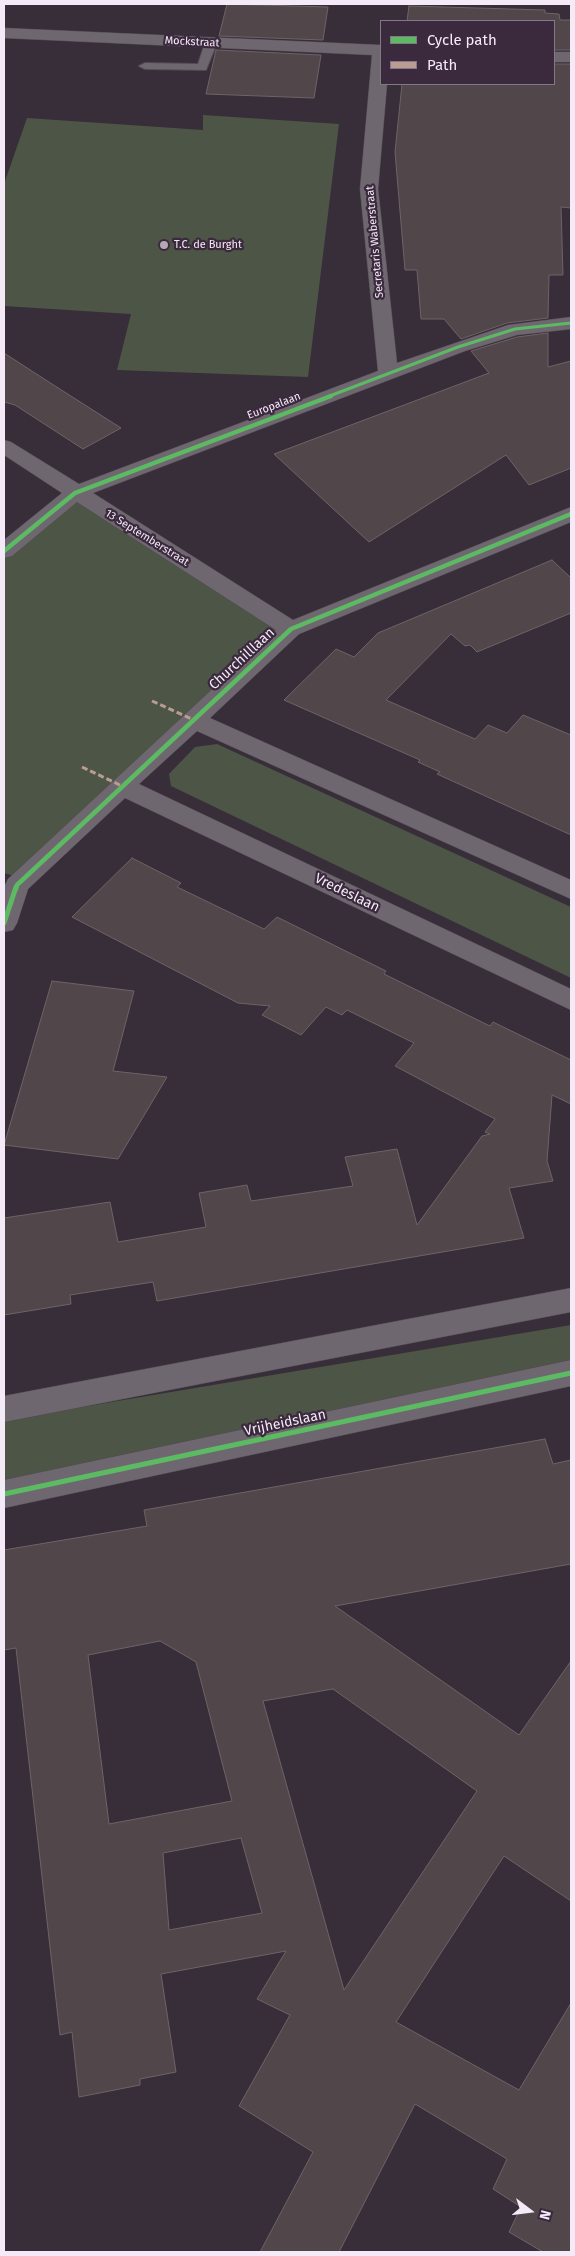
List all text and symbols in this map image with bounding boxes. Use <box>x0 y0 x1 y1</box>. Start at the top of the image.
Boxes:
legend <box>380 20 555 85</box>
text: Cycle path <box>427 31 497 49</box>
street label: Mockstraat <box>164 34 220 50</box>
text: Path <box>427 56 457 74</box>
street label: Secretaris Waberstraat <box>364 185 386 299</box>
place label: T.C. de Burght <box>174 238 242 252</box>
marker: T.C. de Burght <box>158 239 170 251</box>
street label: Europalaan <box>245 390 303 422</box>
street label: 13 Septemberstraat <box>103 507 191 569</box>
street label: Churchilllaan <box>206 624 278 694</box>
street label: Vredeslaan <box>312 870 382 916</box>
street label: Vrijheidslaan <box>243 1406 327 1440</box>
north arrow <box>505 2186 555 2236</box>
text: N <box>536 2208 554 2222</box>

